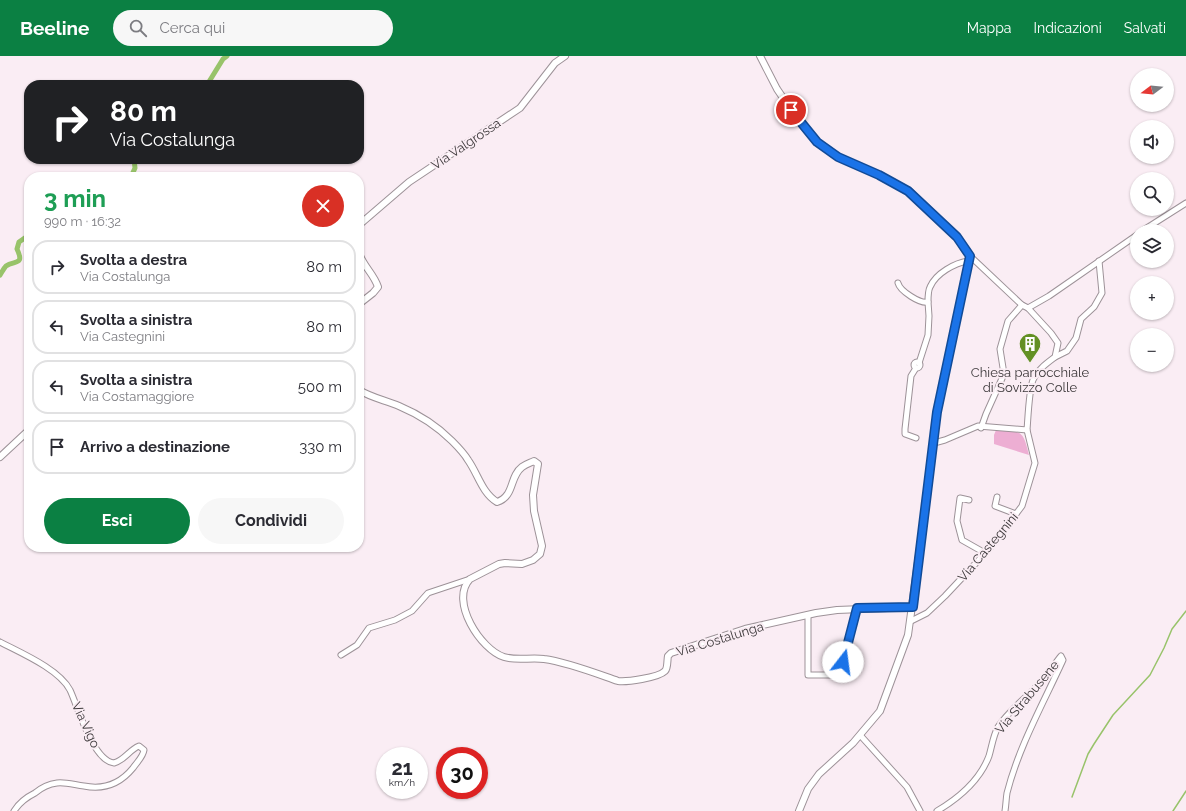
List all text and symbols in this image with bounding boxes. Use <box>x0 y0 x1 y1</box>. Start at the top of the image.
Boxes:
search box <box>113 10 393 46</box>
text: Beeline <box>20 17 89 39</box>
icon: search <box>127 17 149 39</box>
text: Cerca qui <box>159 19 225 37</box>
text: Mappa <box>967 20 1012 36</box>
text: Indicazioni <box>1034 20 1102 36</box>
text: Salvati <box>1124 20 1166 36</box>
north arrow <box>1130 68 1174 112</box>
map controls <box>1130 68 1174 372</box>
pin <box>774 93 808 127</box>
text: 80 m <box>110 95 177 128</box>
icon: right <box>44 96 96 148</box>
icon: arrive <box>780 99 802 121</box>
street label: Via Valgrossa <box>429 115 503 173</box>
button: sound <box>1130 120 1174 164</box>
text: Via Costalunga <box>110 129 235 150</box>
button: search <box>1130 172 1174 216</box>
text: 3 min <box>44 184 106 213</box>
button: close <box>302 185 344 227</box>
text: 990 m · 16:32 <box>44 214 121 229</box>
button: layers <box>1130 224 1174 268</box>
text: Svolta a destra <box>80 251 187 269</box>
icon: right <box>46 256 68 278</box>
text: 80 m <box>306 258 342 276</box>
text: Via Costalunga <box>80 269 170 284</box>
button: + <box>1130 276 1174 320</box>
text: Svolta a sinistra <box>80 311 192 329</box>
icon: left <box>46 316 68 338</box>
text: 80 m <box>306 318 342 336</box>
button: − <box>1130 328 1174 372</box>
text: Via Castegnini <box>80 329 165 344</box>
building icon: Chiesa parrocchiale di Sovizzo Colle <box>1017 331 1043 364</box>
place label: Chiesa parrocchiale di Sovizzo Colle <box>971 365 1090 395</box>
text: Svolta a sinistra <box>80 371 192 389</box>
icon: left <box>46 376 68 398</box>
text: 500 m <box>298 378 342 396</box>
text: Via Costamaggiore <box>80 389 194 404</box>
icon: arrive <box>46 436 68 458</box>
text: Arrivo a destinazione <box>80 438 230 456</box>
text: 330 m <box>299 438 342 456</box>
button: Esci <box>44 498 190 544</box>
button: Condividi <box>198 498 344 544</box>
street label: Via Castegnini <box>955 510 1021 584</box>
street label: Via Costalunga <box>675 619 765 659</box>
position arrow <box>822 641 864 683</box>
street label: Via Strabusene <box>992 657 1062 737</box>
street label: Via Vigo <box>69 700 103 751</box>
speed limit sign: 30 <box>436 747 488 799</box>
text: 21 <box>391 756 413 780</box>
text: km/h <box>389 777 415 788</box>

